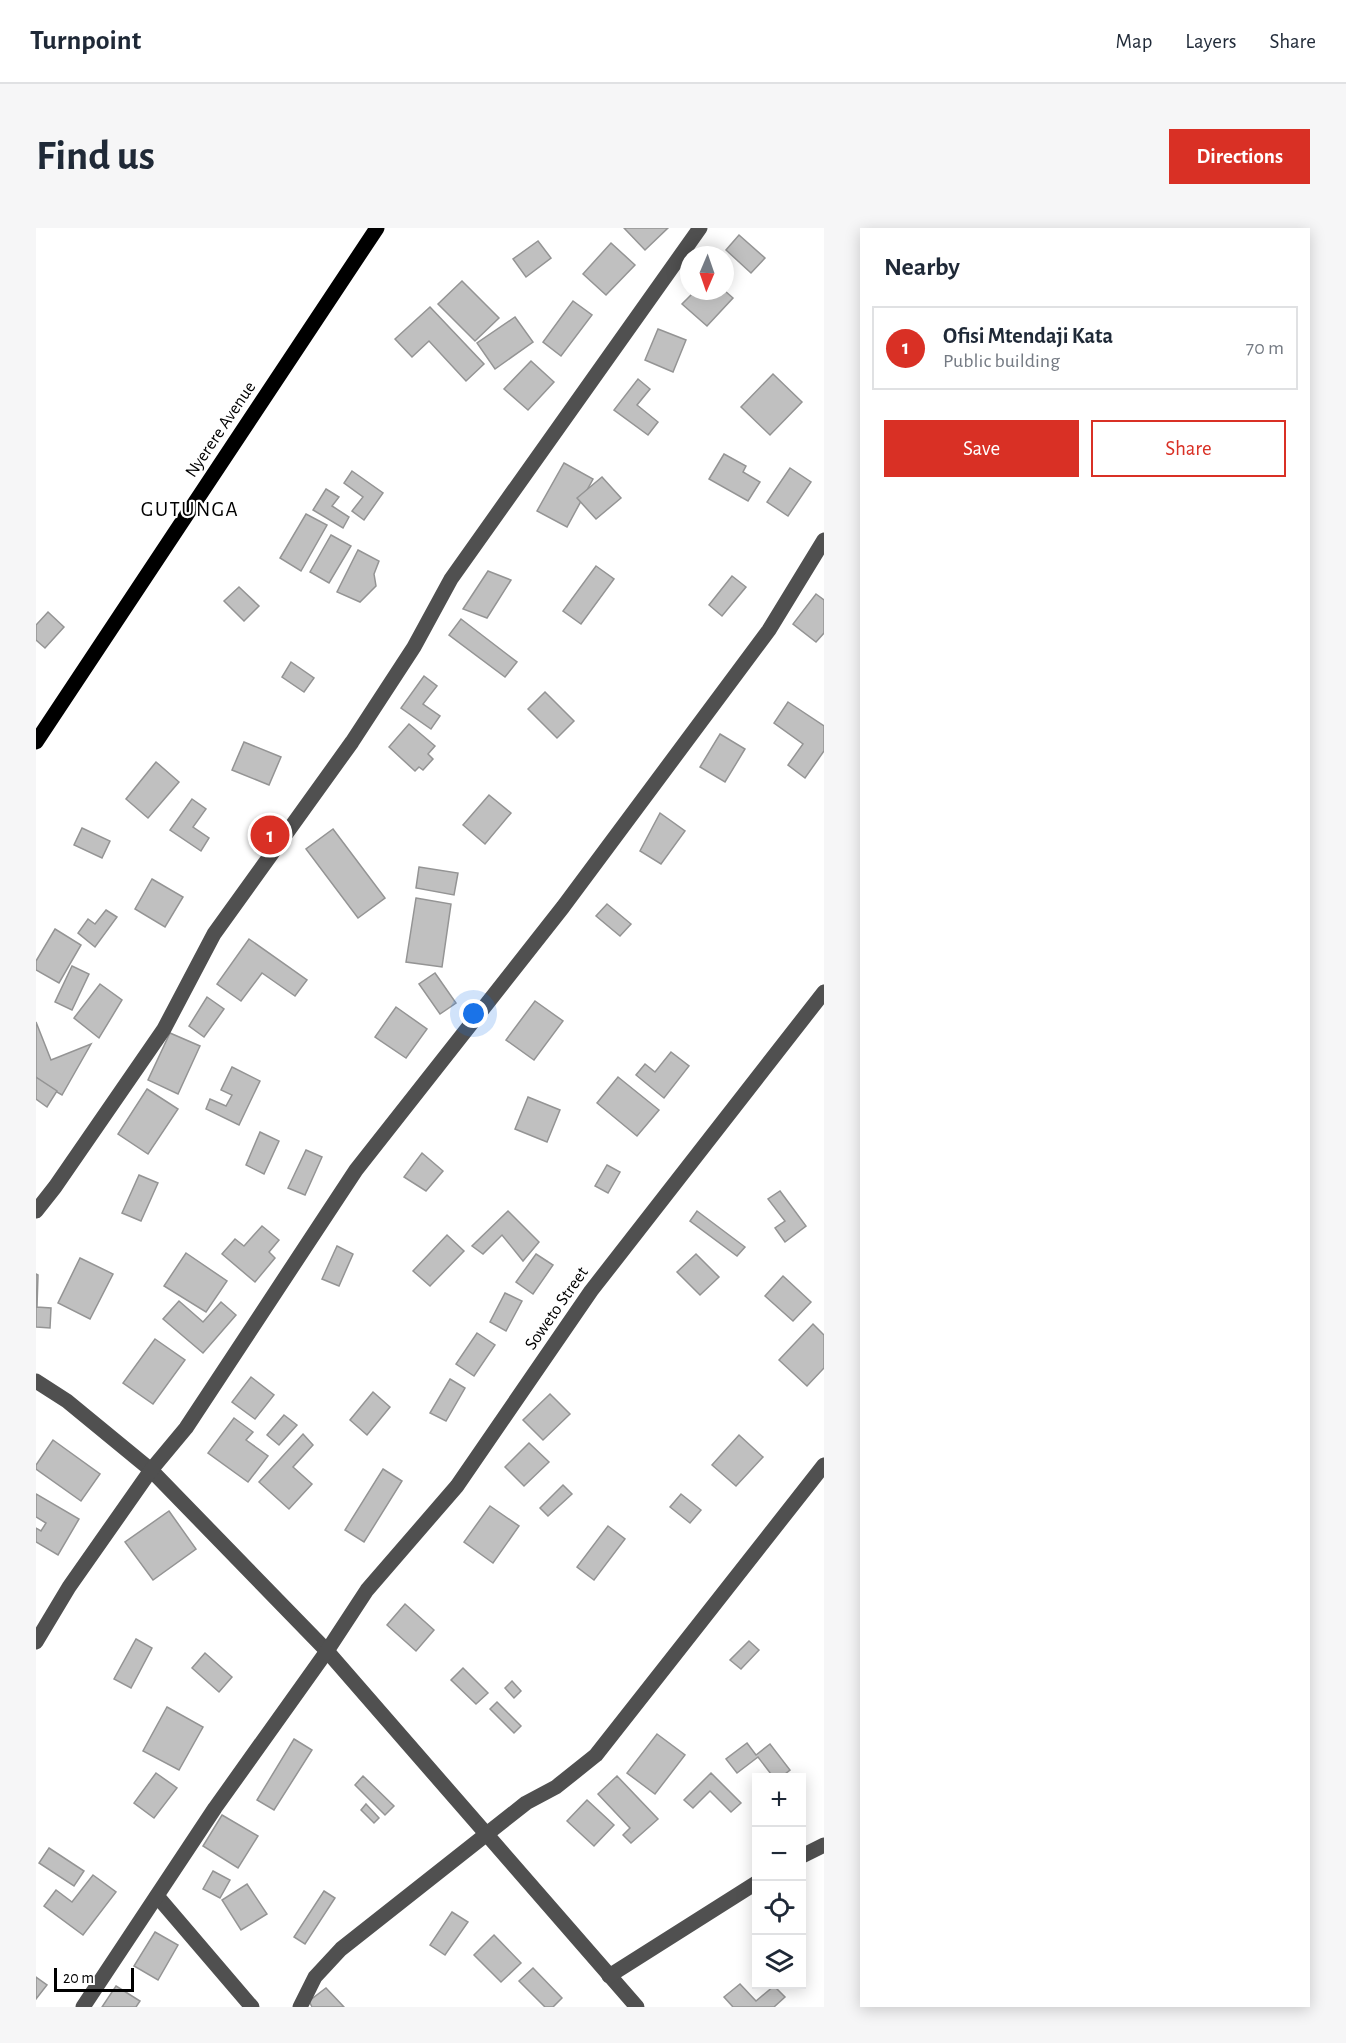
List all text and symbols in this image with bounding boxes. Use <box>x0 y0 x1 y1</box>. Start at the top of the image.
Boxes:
text: Turnpoint <box>30 27 141 55</box>
text: Map <box>1116 31 1152 52</box>
text: Layers <box>1185 31 1236 52</box>
text: Share <box>1269 31 1316 52</box>
button: Directions <box>1169 129 1310 184</box>
text: Find us <box>36 135 155 177</box>
north arrow <box>680 246 734 300</box>
text: Nearby <box>884 254 960 280</box>
text: Ofisi Mtendaji Kata <box>943 325 1113 347</box>
text: 1 <box>902 338 909 358</box>
text: 70 m <box>1246 338 1284 358</box>
text: Public building <box>943 351 1060 371</box>
street label: Nyerere Avenue <box>182 378 259 481</box>
button: Save <box>884 420 1079 477</box>
button: Share <box>1091 420 1286 477</box>
district label: GUTUNGA <box>141 499 239 520</box>
pin: 1 <box>250 812 290 858</box>
your location <box>459 999 488 1028</box>
street label: Soweto Street <box>522 1264 592 1353</box>
map controls <box>752 1773 806 1989</box>
button: + <box>752 1773 806 1827</box>
button: − <box>752 1827 806 1881</box>
button: locate <box>752 1881 806 1935</box>
button: layers <box>752 1935 806 1989</box>
scale bar <box>54 1965 134 1992</box>
text: 20 m <box>63 1970 94 1986</box>

